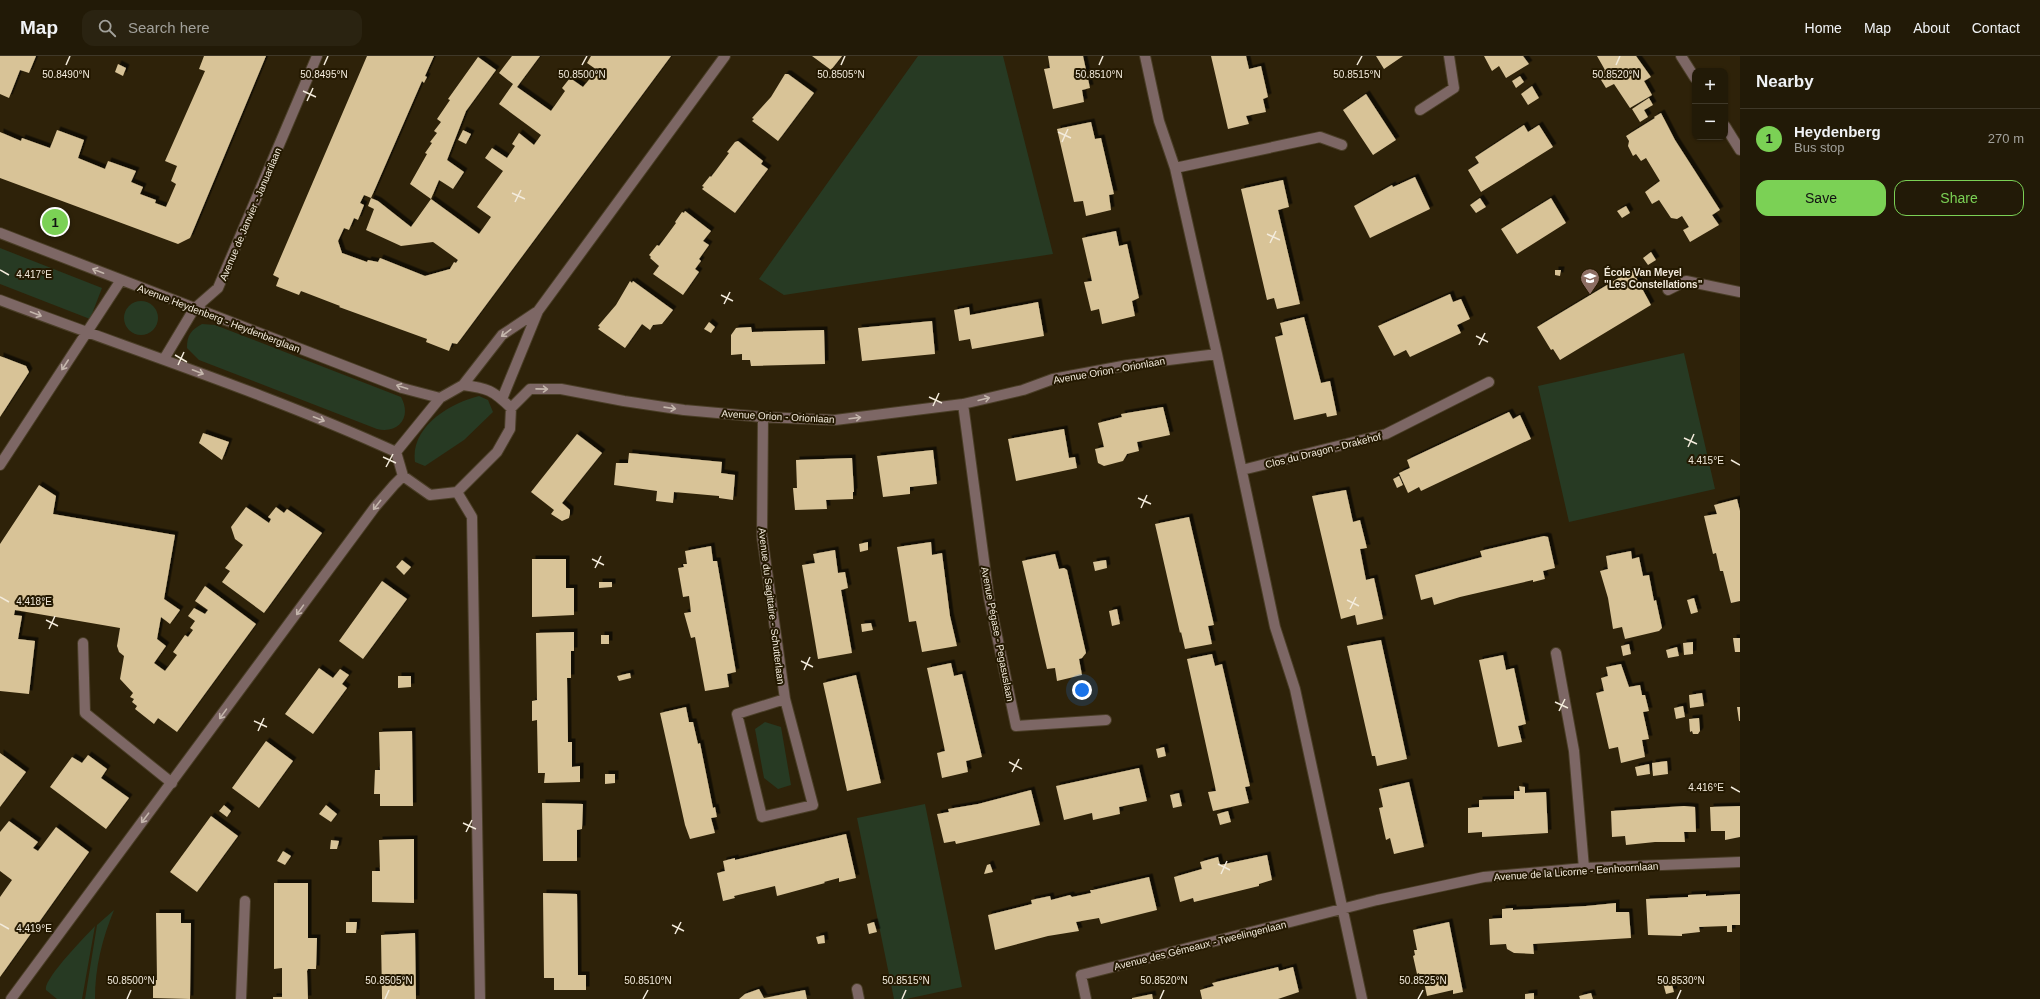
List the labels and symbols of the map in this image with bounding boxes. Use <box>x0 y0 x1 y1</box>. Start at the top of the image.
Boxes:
text: 50.8490°N <box>42 69 90 80</box>
text: 50.8495°N <box>300 69 348 80</box>
text: 50.8500°N <box>558 69 606 80</box>
text: 50.8505°N <box>817 69 865 80</box>
text: 50.8510°N <box>1075 69 1123 80</box>
text: 50.8515°N <box>1333 69 1381 80</box>
text: 50.8520°N <box>1592 69 1640 80</box>
street label: Avenue de Janvier - Januarilaan <box>217 146 284 282</box>
pin: 1 <box>42 207 68 237</box>
one-way arrow <box>92 266 104 274</box>
place label: École Van Meyel "Les Constellations" <box>1604 266 1703 290</box>
school or university icon: École Van Meyel "Les Constellations" <box>1579 267 1601 295</box>
text: 4.417°E <box>16 269 52 280</box>
street label: Avenue Heydenberg - Heydenberglaan <box>136 282 302 355</box>
one-way arrow <box>30 310 42 318</box>
one-way arrow <box>501 329 512 337</box>
street label: Avenue Orion - Orionlaan <box>1052 355 1166 386</box>
one-way arrow <box>61 359 69 370</box>
one-way arrow <box>192 369 204 377</box>
one-way arrow <box>396 383 408 391</box>
one-way arrow <box>535 385 548 393</box>
one-way arrow <box>977 395 990 403</box>
one-way arrow <box>663 404 676 412</box>
street label: Avenue Orion - Orionlaan <box>721 408 835 425</box>
one-way arrow <box>848 414 861 422</box>
one-way arrow <box>313 416 325 424</box>
street label: Clos du Dragon - Drakehof <box>1264 431 1382 470</box>
text: 4.415°E <box>1688 455 1724 466</box>
one-way arrow <box>373 499 381 510</box>
street label: Avenue du Sagittaire - Schutterlaan <box>756 527 787 685</box>
street label: Avenue Pégase - Pegasuslaan <box>979 566 1016 702</box>
text: 4.418°E <box>16 596 52 607</box>
one-way arrow <box>296 604 304 615</box>
your location <box>1072 680 1092 700</box>
one-way arrow <box>219 709 227 720</box>
text: 4.416°E <box>1688 782 1724 793</box>
one-way arrow <box>141 813 149 824</box>
street label: Avenue de la Licorne - Eenhoornlaan <box>1493 860 1659 883</box>
street label: Avenue des Gémeaux - Tweelingenlaan <box>1113 919 1287 972</box>
text: 4.419°E <box>16 923 52 934</box>
text: 50.8500°N <box>107 975 155 986</box>
text: 50.8505°N <box>365 975 413 986</box>
text: 50.8510°N <box>624 975 672 986</box>
text: 50.8515°N <box>882 975 930 986</box>
text: 50.8520°N <box>1140 975 1188 986</box>
text: 50.8525°N <box>1399 975 1447 986</box>
text: 50.8530°N <box>1657 975 1705 986</box>

